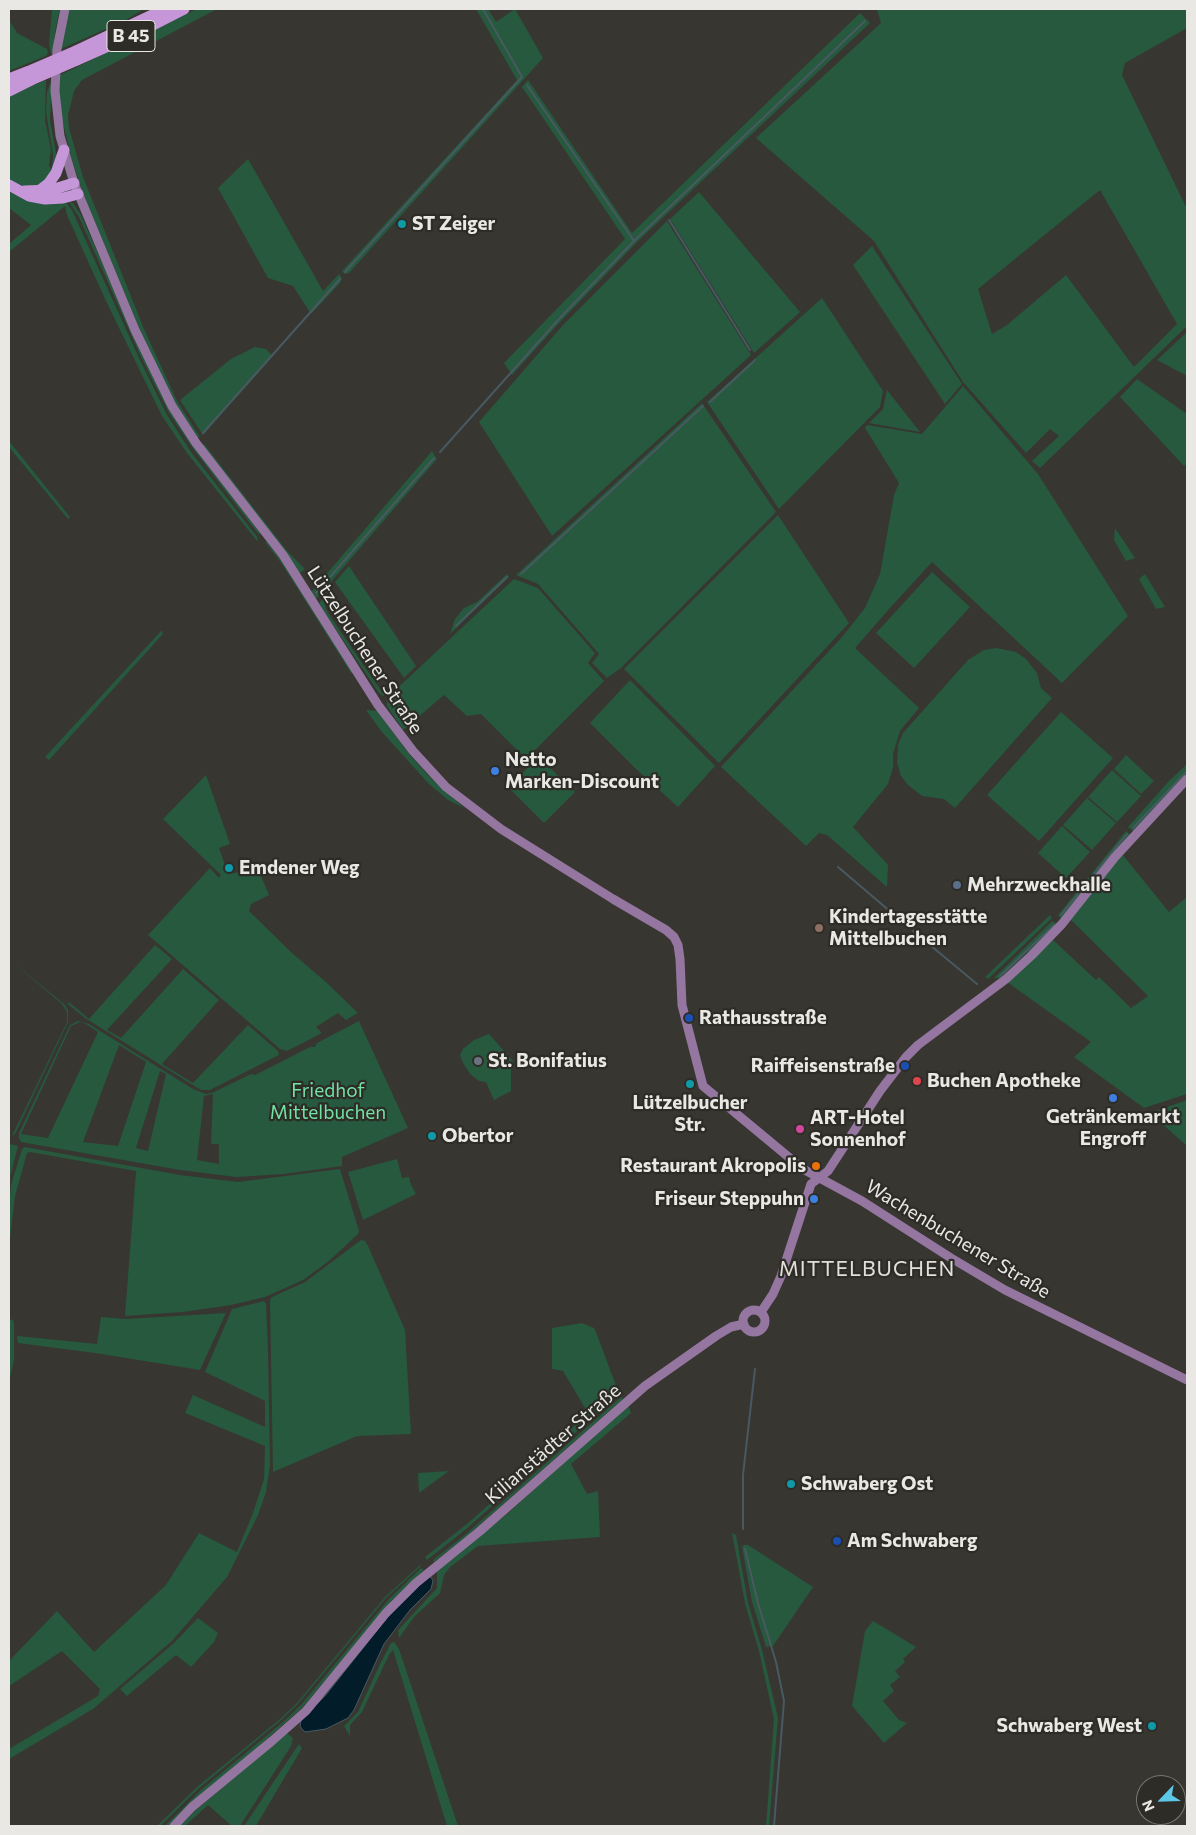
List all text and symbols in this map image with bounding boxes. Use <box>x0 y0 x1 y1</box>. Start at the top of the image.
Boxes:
road number: B 45 <box>107 20 155 52</box>
place label: ST Zeiger <box>412 213 495 235</box>
marker: ST Zeiger <box>396 218 408 230</box>
street label: Lützelbuchener Straße <box>302 562 428 738</box>
place label: Netto Marken-Discount <box>505 749 659 793</box>
marker: Netto Marken-Discount <box>489 765 501 777</box>
place label: Emdener Weg <box>239 857 359 879</box>
marker: Emdener Weg <box>223 862 235 874</box>
place label: Mehrzweckhalle <box>967 874 1111 896</box>
marker: Mehrzweckhalle <box>951 879 963 891</box>
place label: Kindertagesstätte Mittelbuchen <box>829 906 987 950</box>
marker: Kindertagesstätte Mittelbuchen <box>813 922 825 934</box>
place label: Rathausstraße <box>699 1007 827 1029</box>
marker: Rathausstraße <box>683 1012 695 1024</box>
place label: St. Bonifatius <box>488 1050 607 1072</box>
marker: St. Bonifatius <box>472 1055 484 1067</box>
place label: Raiffeisenstraße <box>751 1055 895 1077</box>
marker: Raiffeisenstraße <box>899 1060 911 1072</box>
place label: Buchen Apotheke <box>927 1070 1081 1092</box>
marker: Buchen Apotheke <box>911 1075 923 1087</box>
marker: Lützelbucher Str. <box>684 1078 696 1090</box>
park label: Friedhof Mittelbuchen <box>270 1080 386 1124</box>
place label: Lützelbucher Str. <box>633 1092 747 1136</box>
marker: Getränkemarkt Engroff <box>1107 1092 1119 1104</box>
place label: Getränkemarkt Engroff <box>1046 1106 1180 1150</box>
place label: ART-Hotel Sonnenhof <box>810 1107 906 1151</box>
marker: ART-Hotel Sonnenhof <box>794 1123 806 1135</box>
place label: Obertor <box>442 1125 514 1147</box>
marker: Obertor <box>426 1130 438 1142</box>
place label: Restaurant Akropolis <box>620 1155 806 1177</box>
marker: Restaurant Akropolis <box>810 1160 822 1172</box>
street label: Wachenbuchener Straße <box>862 1175 1054 1303</box>
place label: Friseur Steppuhn <box>654 1188 804 1210</box>
marker: Friseur Steppuhn <box>808 1193 820 1205</box>
district label: MITTELBUCHEN <box>777 1256 957 1282</box>
street label: Kilianstädter Straße <box>481 1379 625 1509</box>
place label: Schwaberg Ost <box>801 1473 933 1495</box>
marker: Schwaberg Ost <box>785 1478 797 1490</box>
place label: Am Schwaberg <box>847 1530 977 1552</box>
marker: Am Schwaberg <box>831 1535 843 1547</box>
place label: Schwaberg West <box>997 1715 1142 1737</box>
marker: Schwaberg West <box>1146 1720 1158 1732</box>
north arrow <box>1136 1775 1186 1825</box>
text: N <box>1138 1798 1158 1814</box>

